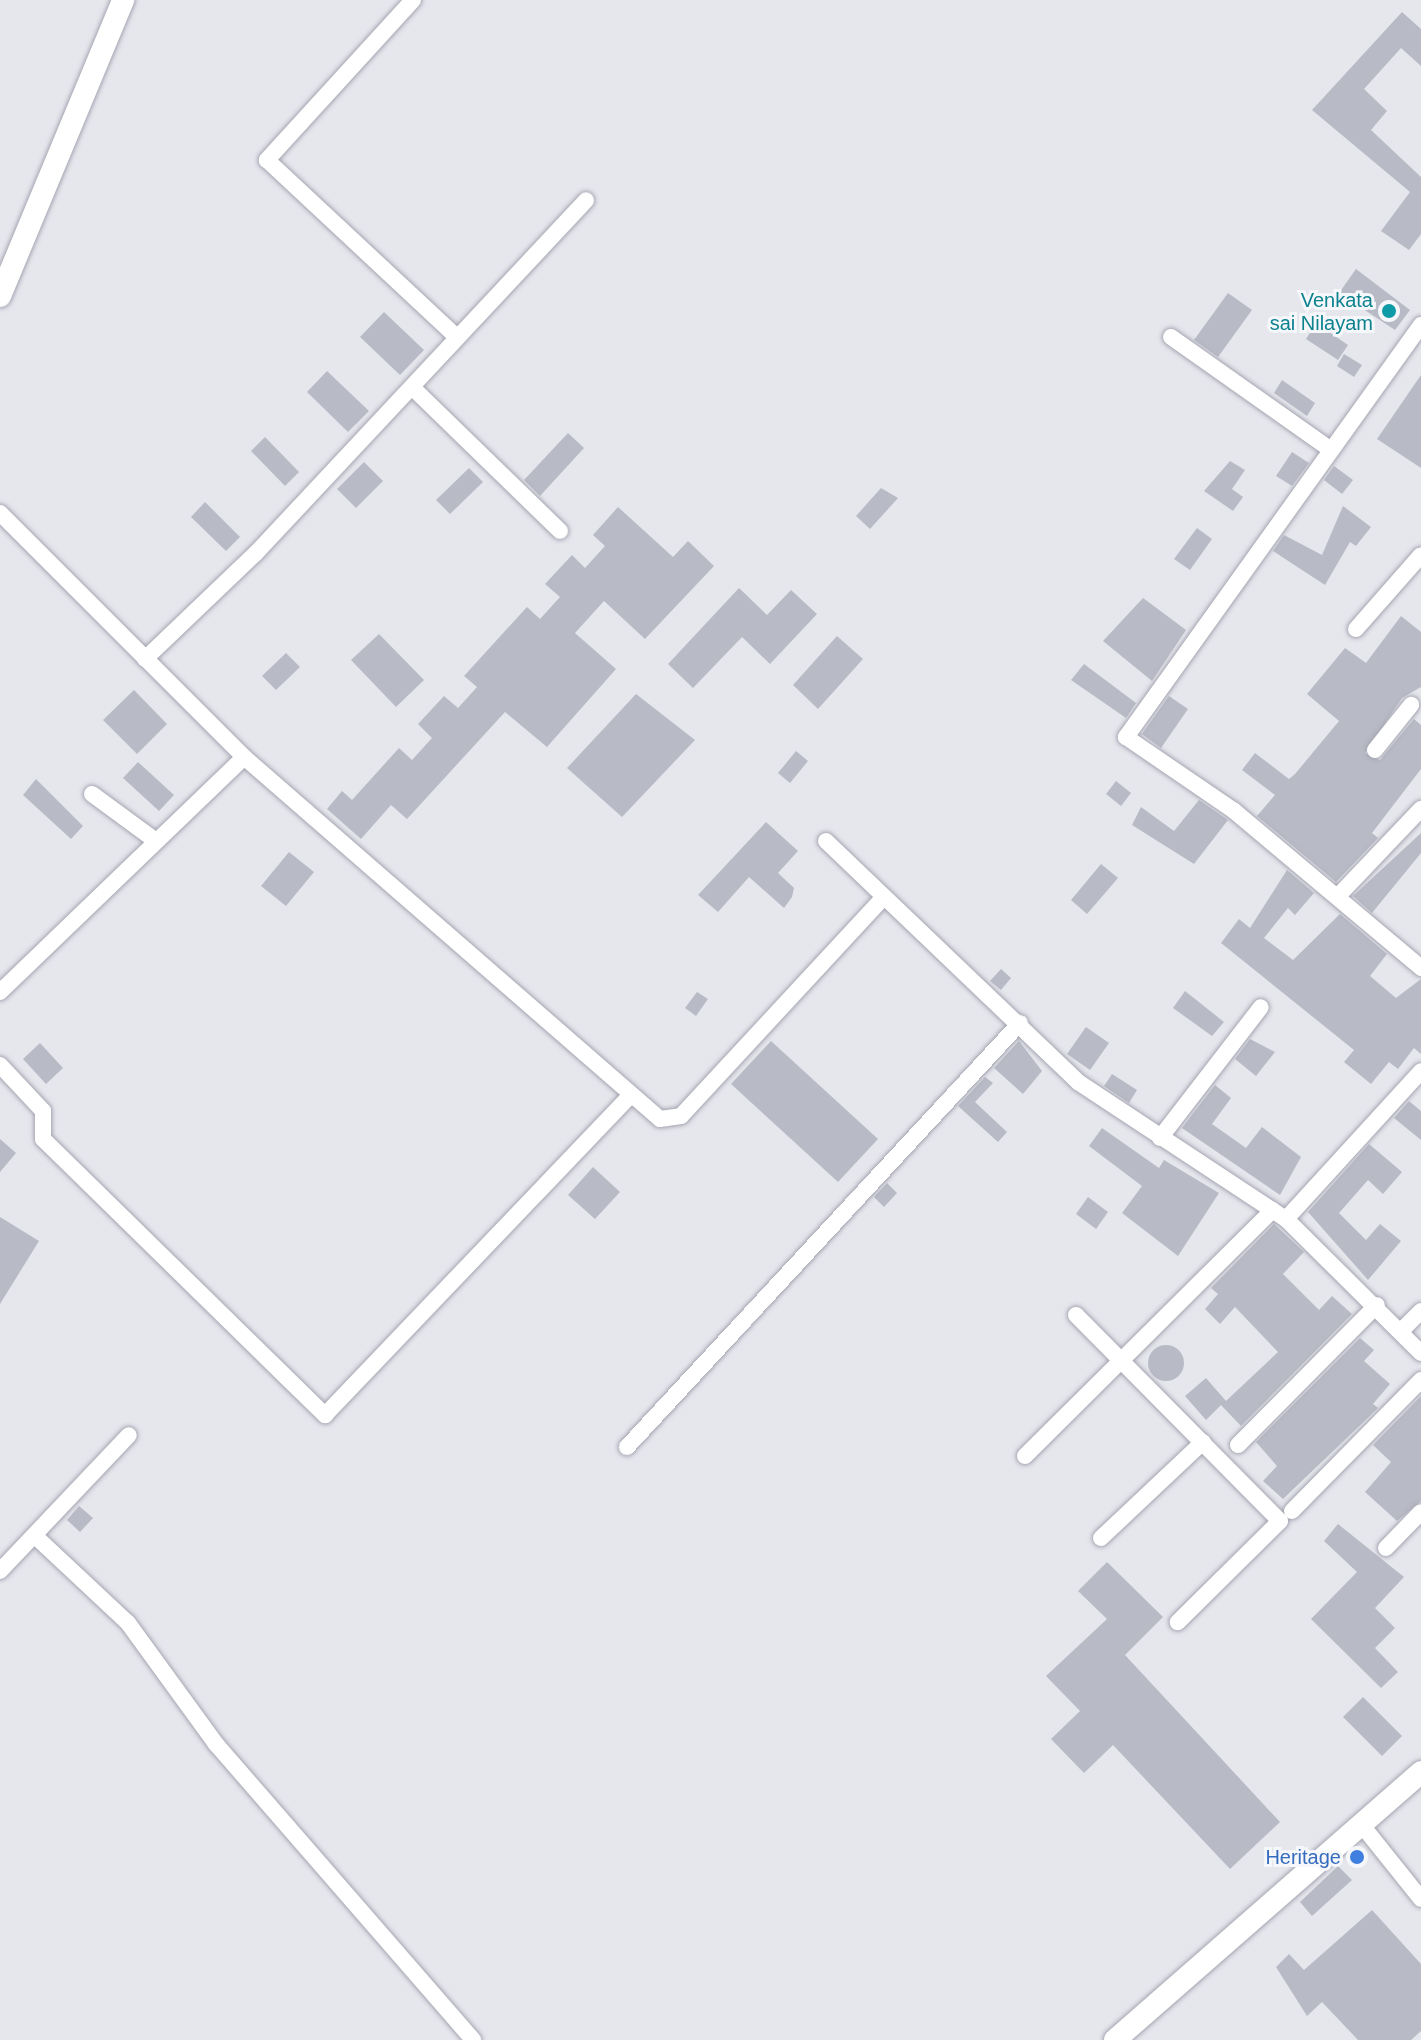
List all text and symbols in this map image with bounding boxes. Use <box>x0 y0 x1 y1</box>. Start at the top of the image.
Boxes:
place label: Venkata sai Nilayam <box>1270 288 1373 335</box>
marker: Venkata sai Nilayam <box>1380 302 1398 320</box>
place label: Heritage <box>1265 1845 1341 1869</box>
marker: Heritage <box>1348 1848 1366 1866</box>

